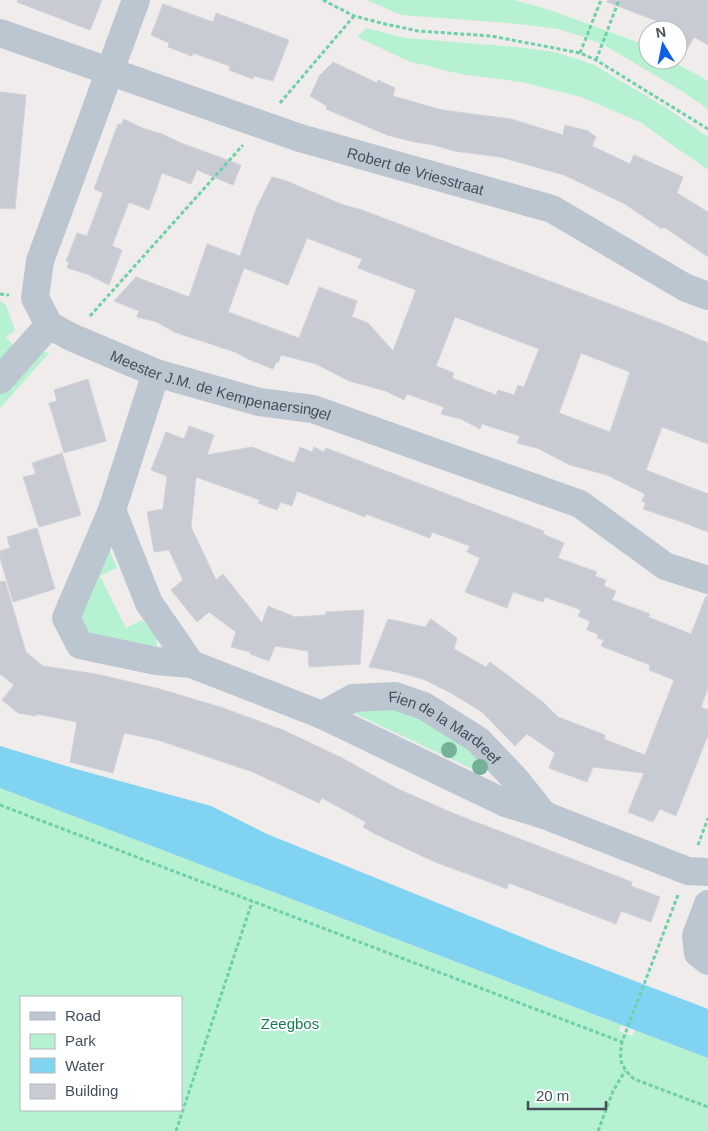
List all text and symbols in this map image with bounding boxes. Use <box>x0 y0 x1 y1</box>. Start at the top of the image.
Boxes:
north arrow <box>638 20 688 70</box>
text: N <box>654 23 667 41</box>
street label: Robert de Vriesstraat <box>345 143 487 198</box>
street label: Meester J.M. de Kempenaersingel <box>108 346 333 423</box>
street label: Fien de la Mardreef <box>388 687 505 768</box>
legend <box>20 996 182 1111</box>
text: Road <box>65 1007 101 1024</box>
park label: Zeegbos <box>261 1015 319 1032</box>
text: Park <box>65 1032 96 1049</box>
text: Water <box>65 1057 104 1074</box>
scale bar <box>528 1078 606 1110</box>
text: Building <box>65 1082 118 1099</box>
text: 20 m <box>536 1087 569 1104</box>

